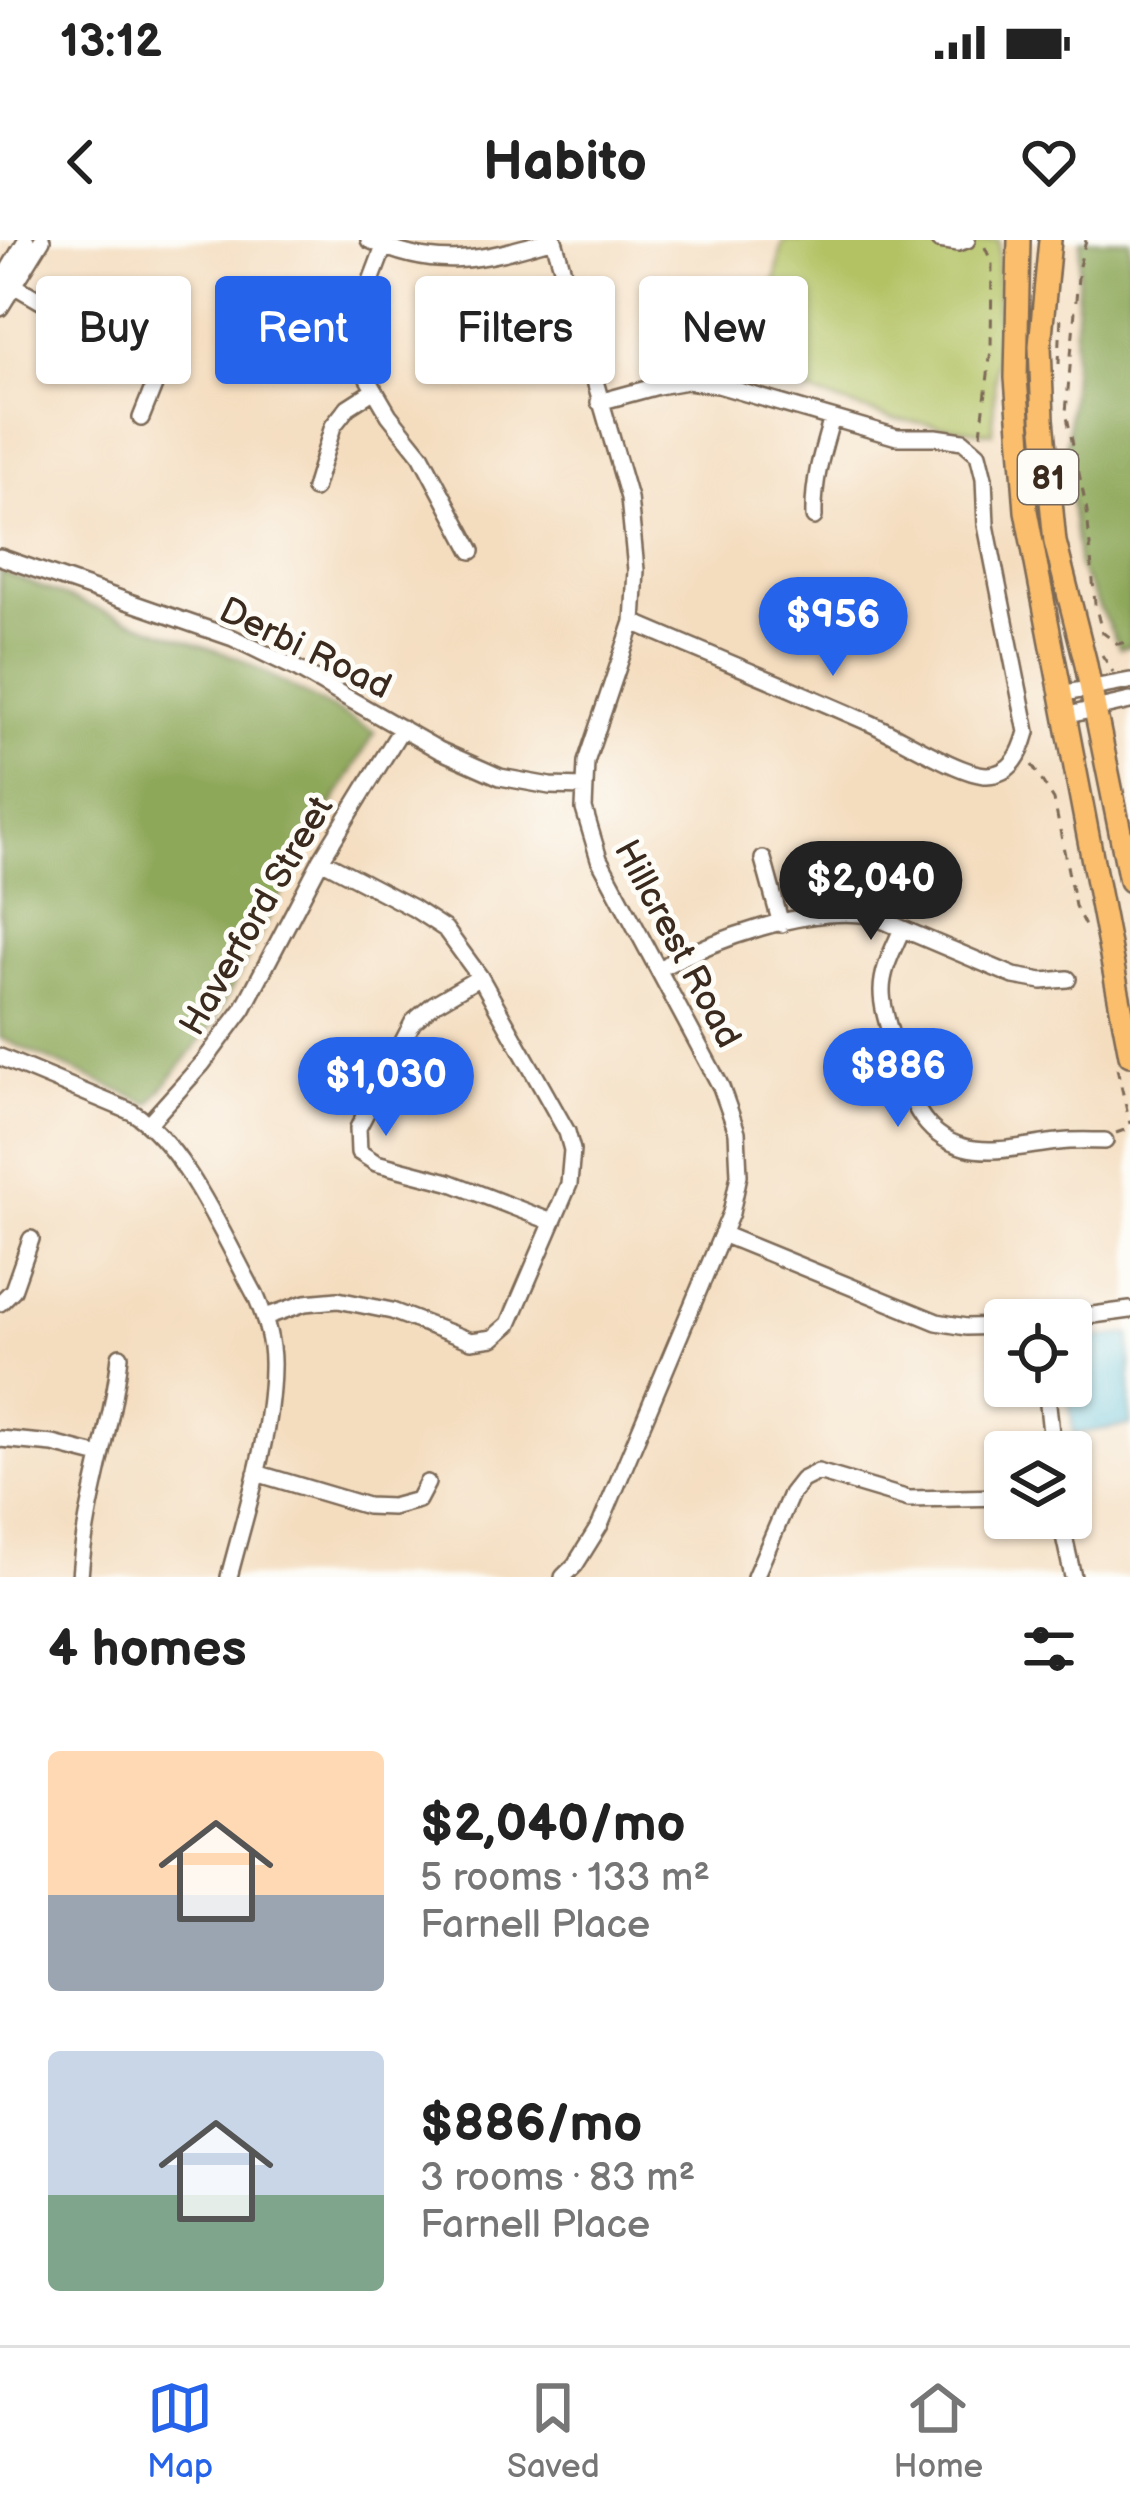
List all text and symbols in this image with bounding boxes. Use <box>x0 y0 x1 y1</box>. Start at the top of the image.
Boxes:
text: 13:12 <box>60 15 162 70</box>
icon: back <box>48 129 114 195</box>
icon: heart <box>1016 129 1082 195</box>
text: Habito <box>483 130 647 195</box>
chip: Buy <box>36 276 191 384</box>
chip: Rent <box>215 276 391 384</box>
chip: Filters <box>415 276 615 384</box>
chip: New <box>639 276 808 384</box>
road number: 81 <box>1018 450 1078 504</box>
pin: $956 <box>762 577 904 679</box>
street label: Derbi Road <box>212 589 398 709</box>
text: $956 <box>786 592 880 639</box>
street label: Haverford Street <box>171 789 343 1043</box>
street label: Hillcrest Road <box>604 833 750 1055</box>
pin: $2,040 <box>773 841 969 943</box>
text: $2,040 <box>806 856 936 903</box>
pin: $886 <box>827 1028 969 1130</box>
pin: $1,030 <box>288 1037 484 1139</box>
text: $886 <box>850 1043 946 1090</box>
text: $1,030 <box>325 1052 447 1099</box>
map controls <box>984 1299 1092 1539</box>
button: locate <box>984 1299 1092 1407</box>
button: layers <box>984 1431 1092 1539</box>
icon: filters <box>1016 1616 1082 1682</box>
text: 4 homes <box>48 1619 247 1680</box>
text: $2,040/mo <box>420 1794 686 1855</box>
icon: home <box>144 1799 288 1943</box>
text: 5 rooms · 133 m² <box>420 1855 710 1902</box>
text: Farnell Place <box>420 1902 650 1949</box>
text: $886/mo <box>420 2094 642 2155</box>
icon: home <box>144 2099 288 2243</box>
text: 3 rooms · 83 m² <box>420 2155 695 2202</box>
text: Farnell Place <box>420 2202 650 2249</box>
tab: Map <box>147 2375 213 2487</box>
tab: Saved <box>507 2375 600 2487</box>
tab: Home <box>893 2375 983 2487</box>

